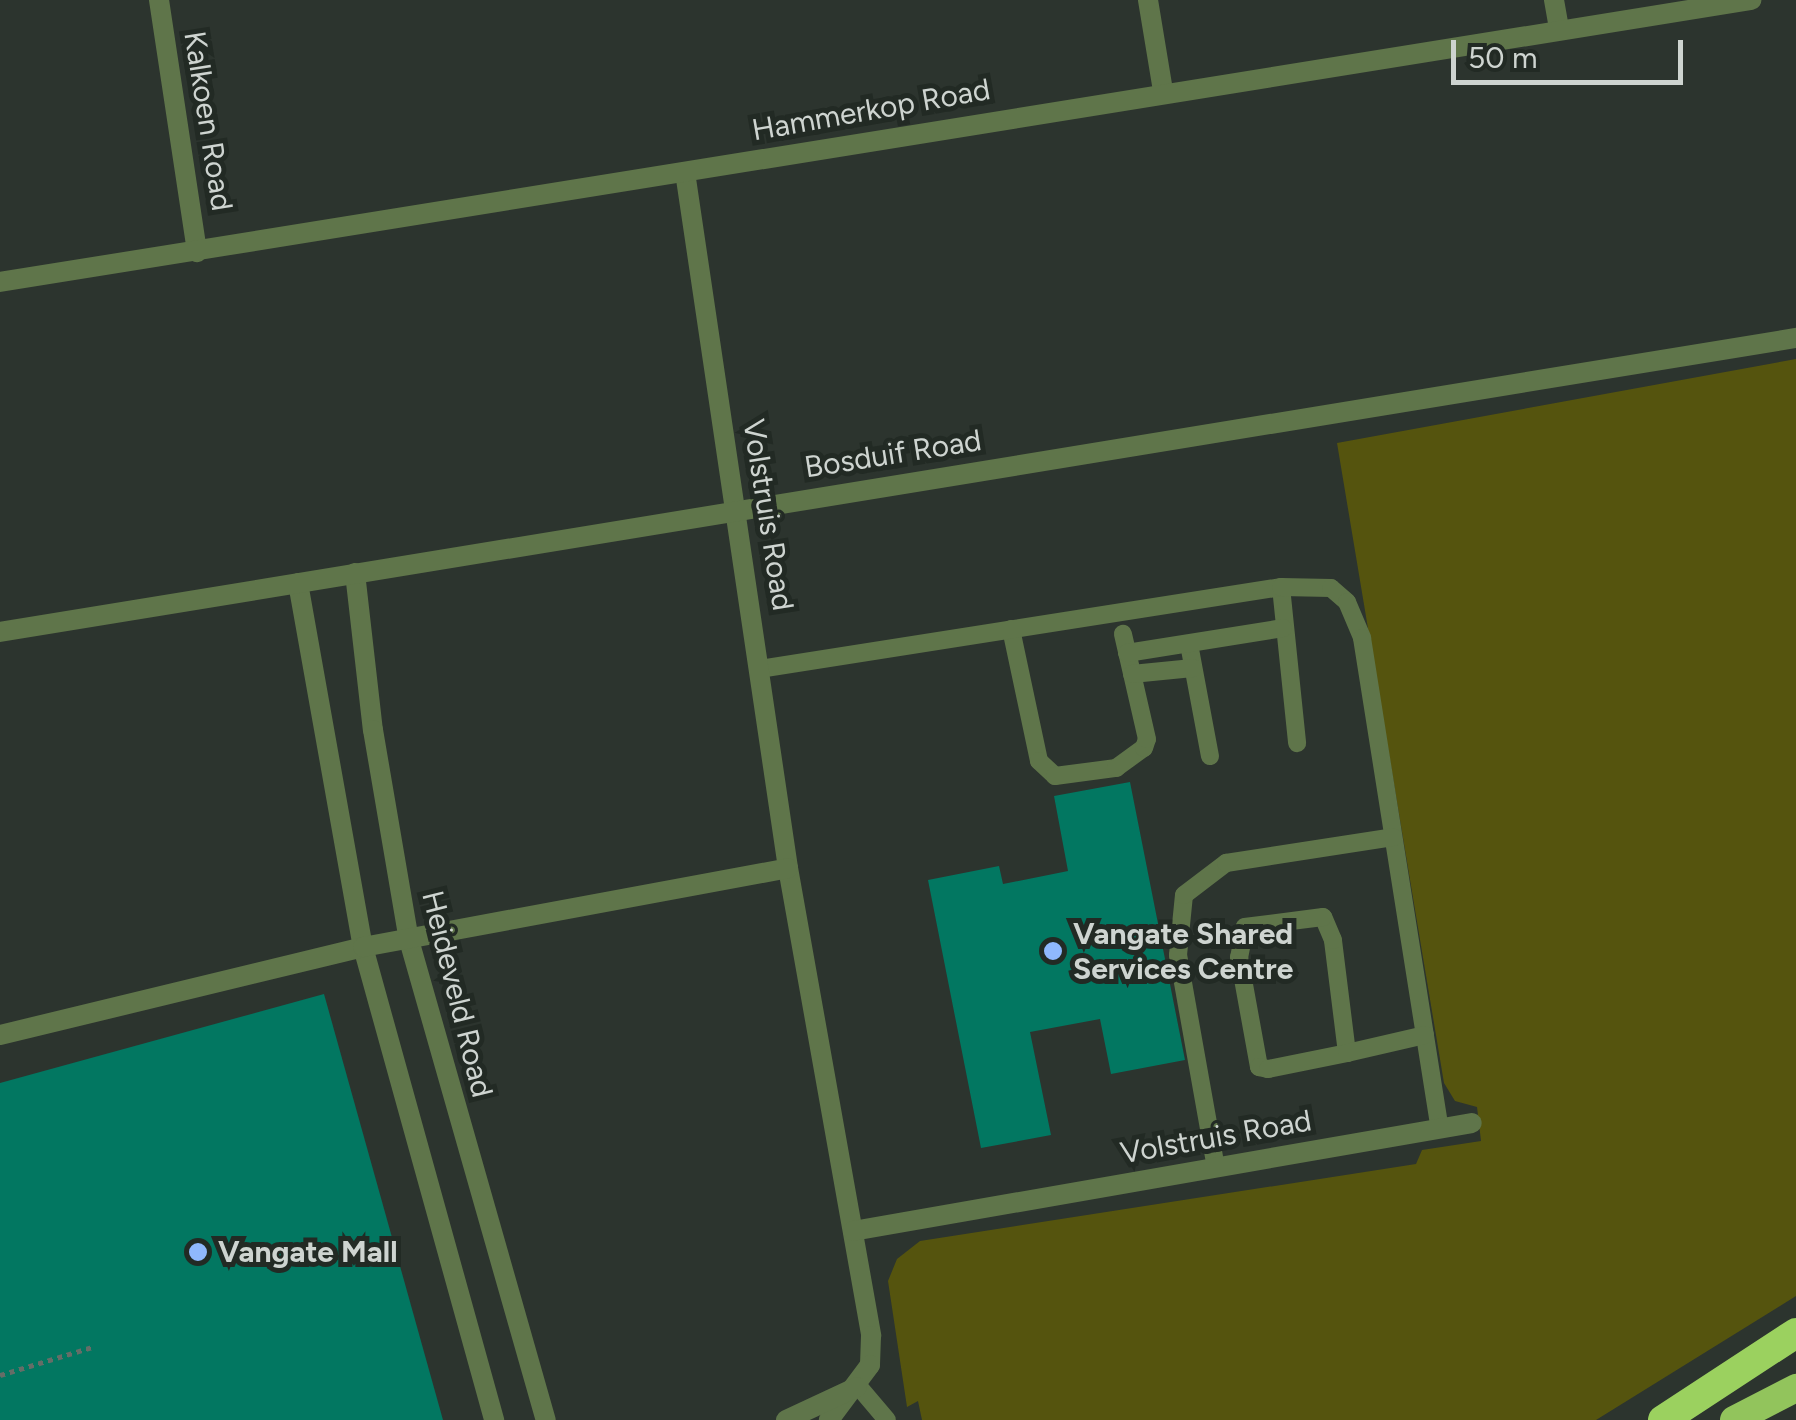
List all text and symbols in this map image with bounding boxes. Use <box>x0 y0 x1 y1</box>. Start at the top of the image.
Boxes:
scale bar <box>1456 20 1688 82</box>
street label: Kalkoen Road <box>176 29 240 213</box>
text: 50 m <box>1468 39 1537 76</box>
street label: Hammerkop Road <box>749 71 993 149</box>
street label: Volstruis Road <box>735 417 801 613</box>
street label: Bosduif Road <box>802 422 984 486</box>
street label: Heideveld Road <box>414 887 500 1101</box>
place label: Vangate Shared Services Centre <box>1073 916 1293 986</box>
marker: Vangate Shared Services Centre <box>1042 940 1064 962</box>
street label: Volstruis Road <box>1118 1102 1314 1172</box>
place label: Vangate Mall <box>218 1234 398 1270</box>
marker: Vangate Mall <box>187 1241 209 1263</box>

